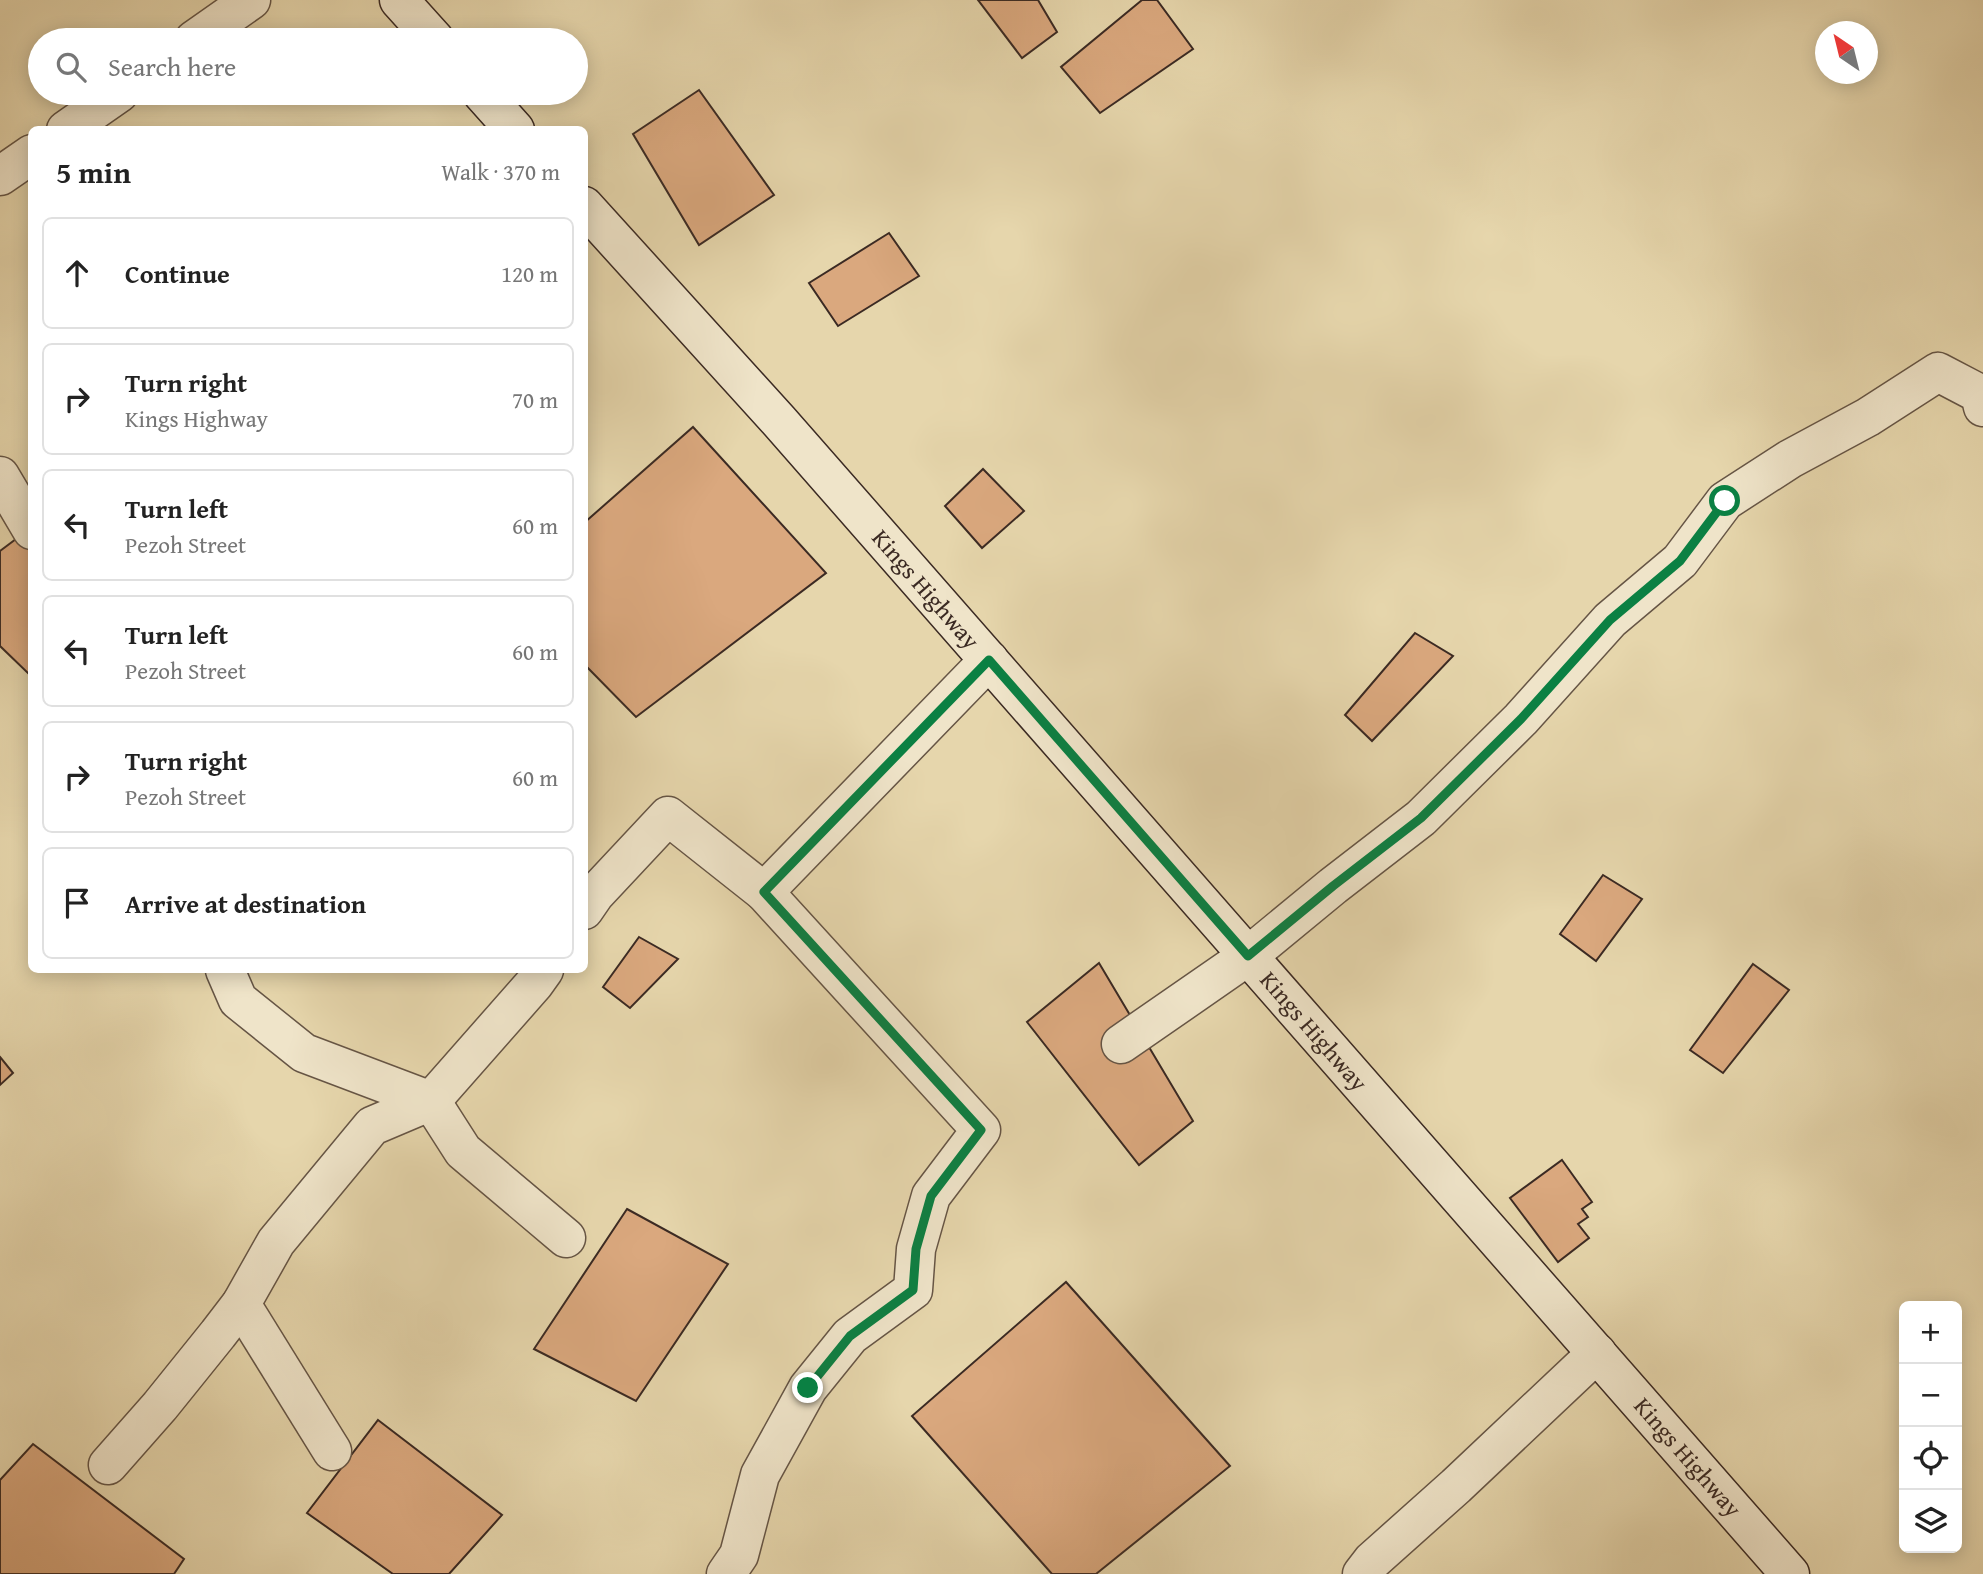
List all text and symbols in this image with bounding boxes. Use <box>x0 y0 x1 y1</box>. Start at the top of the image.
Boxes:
north arrow <box>1815 21 1878 84</box>
search box <box>28 28 588 105</box>
text: Search here <box>108 47 236 86</box>
icon: search <box>52 48 90 86</box>
text: 5 min <box>56 150 131 194</box>
text: Walk · 370 m <box>441 155 560 188</box>
icon: ahead <box>58 254 96 292</box>
text: Continue <box>125 254 230 293</box>
text: 120 m <box>501 257 558 290</box>
text: Turn right <box>125 363 247 402</box>
icon: right <box>58 380 96 418</box>
text: 70 m <box>512 383 558 416</box>
text: Kings Highway <box>125 402 268 435</box>
route start <box>1709 485 1740 516</box>
text: Turn left <box>125 489 228 528</box>
icon: left <box>58 506 96 544</box>
text: 60 m <box>512 509 558 542</box>
street label: Kings Highway <box>864 521 988 657</box>
text: Pezoh Street <box>125 528 246 561</box>
text: Turn left <box>125 615 228 654</box>
icon: left <box>58 632 96 670</box>
text: 60 m <box>512 635 558 668</box>
text: Pezoh Street <box>125 654 246 687</box>
text: Turn right <box>125 741 247 780</box>
icon: right <box>58 758 96 796</box>
text: 60 m <box>512 761 558 794</box>
text: Pezoh Street <box>125 780 246 813</box>
icon: arrive <box>58 884 96 922</box>
text: Arrive at destination <box>125 884 366 923</box>
street label: Kings Highway <box>1252 963 1376 1099</box>
map controls <box>1899 1301 1962 1553</box>
button: + <box>1899 1301 1962 1364</box>
button: − <box>1899 1364 1962 1427</box>
route end <box>792 1372 823 1403</box>
street label: Kings Highway <box>1626 1389 1750 1525</box>
button: locate <box>1899 1427 1962 1490</box>
button: layers <box>1899 1490 1962 1553</box>

